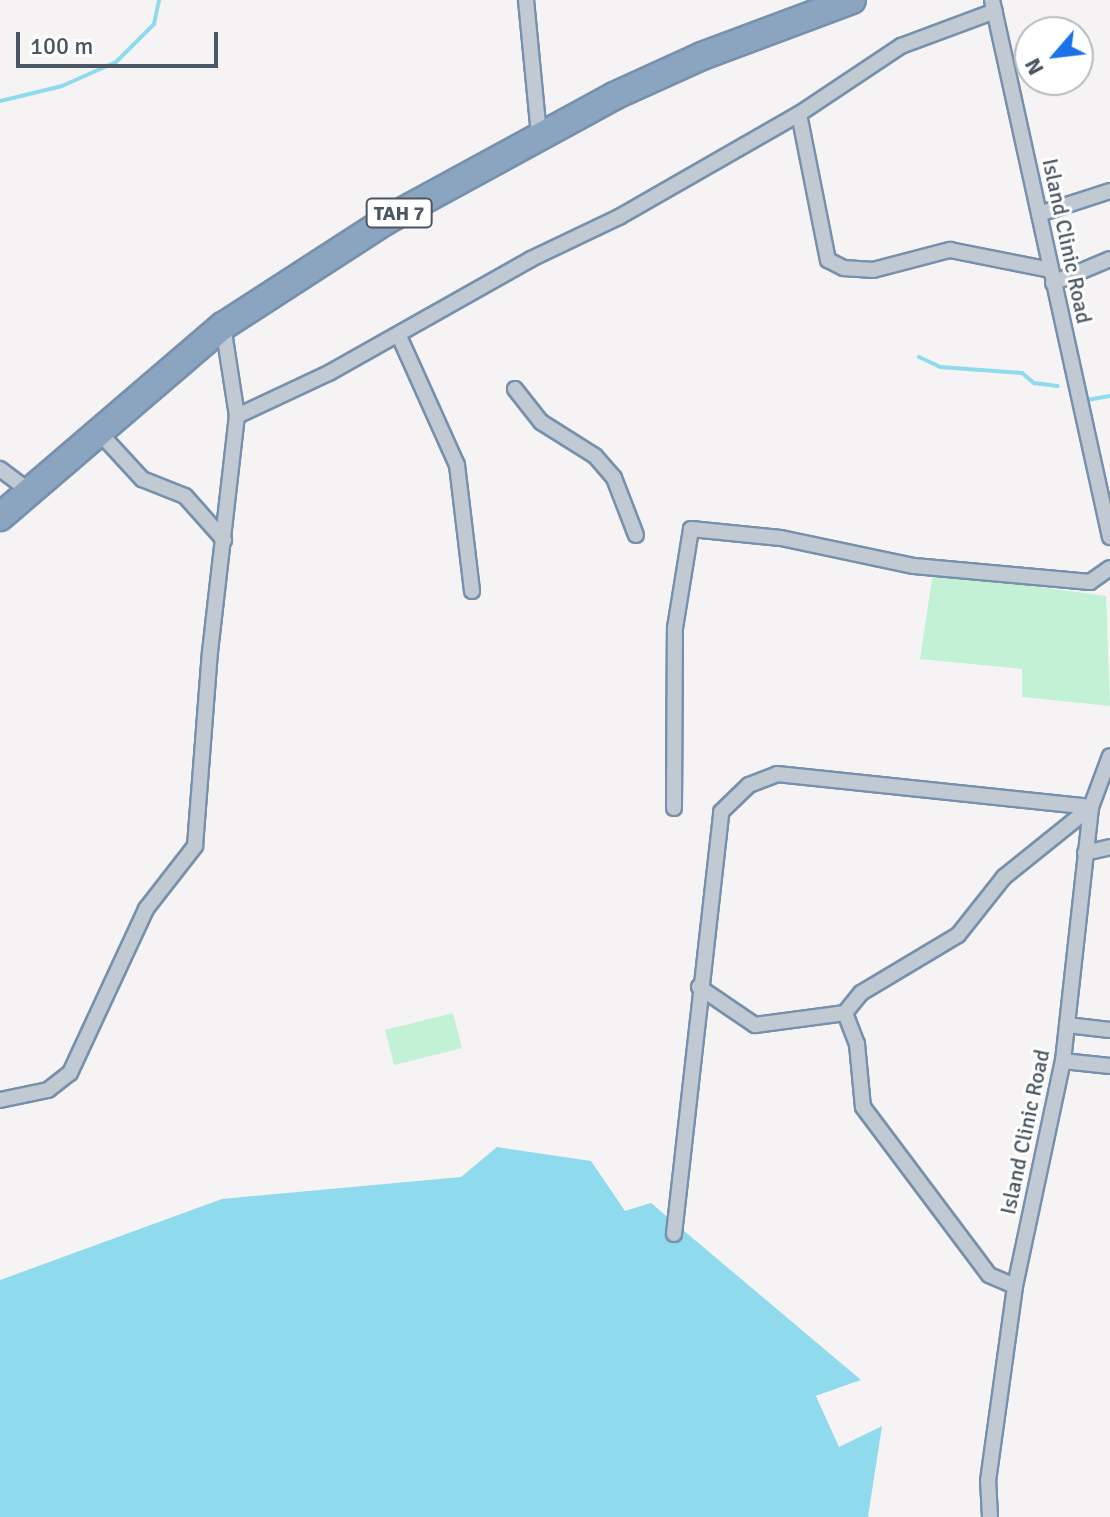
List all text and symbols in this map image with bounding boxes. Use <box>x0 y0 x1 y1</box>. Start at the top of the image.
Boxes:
scale bar <box>20 16 222 66</box>
north arrow <box>1014 16 1094 96</box>
text: 100 m <box>30 31 93 61</box>
text: N <box>1019 53 1050 80</box>
street label: Island Clinic Road <box>1037 156 1097 326</box>
road number: TAH 7 <box>365 197 433 229</box>
street label: Island Clinic Road <box>995 1047 1055 1217</box>

